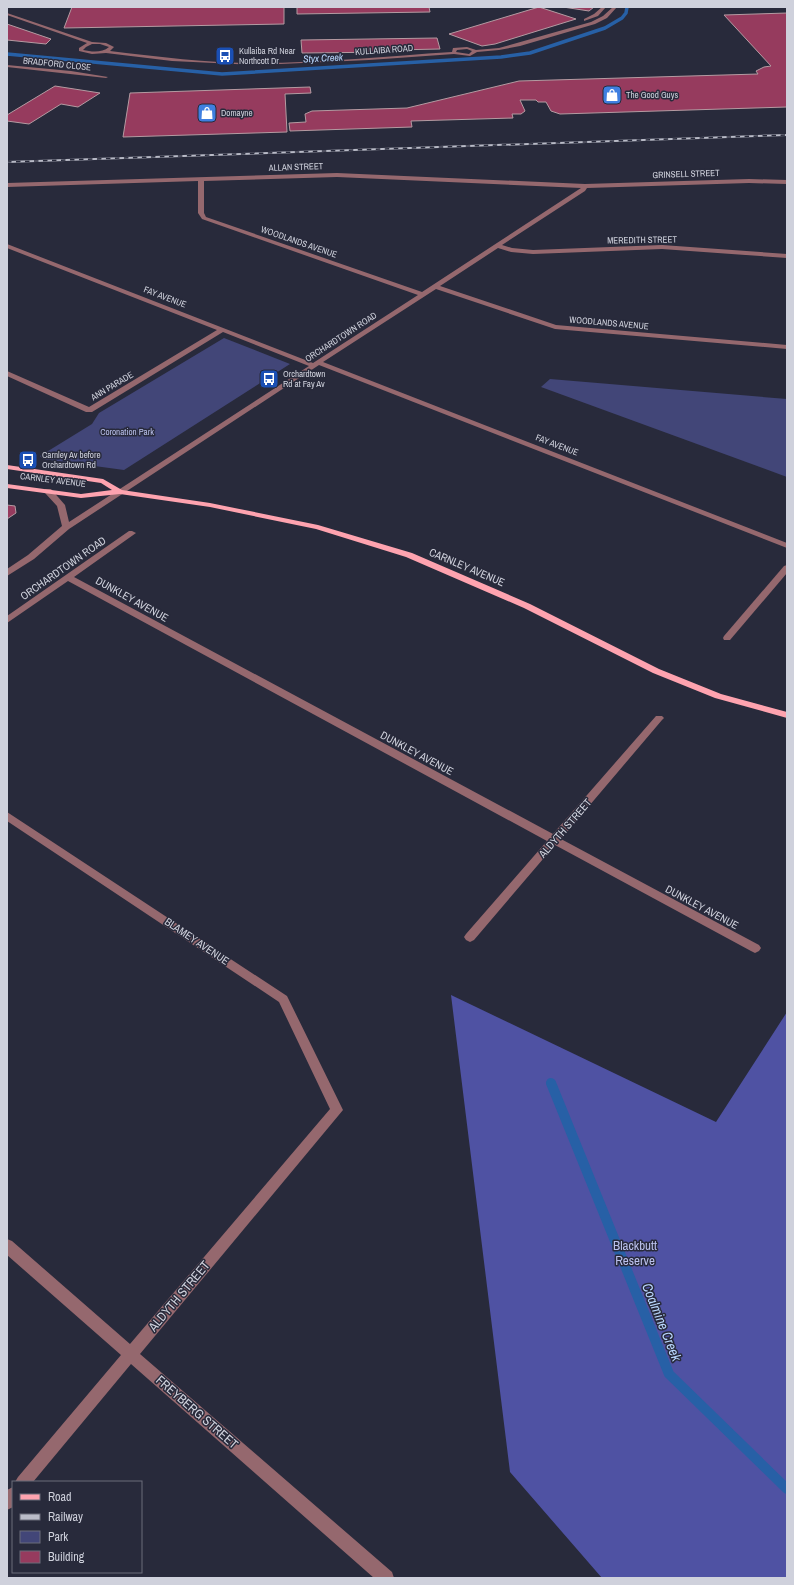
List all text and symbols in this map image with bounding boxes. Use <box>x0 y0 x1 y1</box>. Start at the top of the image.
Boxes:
street label: KULLAIBA ROAD <box>355 42 413 58</box>
bus stop icon: Kullaiba Rd Near Northcott Dr <box>214 45 236 67</box>
place label: Kullaiba Rd Near Northcott Dr <box>239 45 296 67</box>
water label: Styx Creek <box>303 50 344 66</box>
street label: BRADFORD CLOSE <box>22 54 92 74</box>
shop icon: The Good Guys <box>601 84 623 106</box>
place label: The Good Guys <box>626 89 678 101</box>
shop icon: Domayne <box>196 102 218 124</box>
place label: Domayne <box>221 107 253 119</box>
street label: ALLAN STREET <box>268 160 324 174</box>
street label: GRINSELL STREET <box>652 167 720 181</box>
street label: WOODLANDS AVENUE <box>259 223 339 261</box>
street label: MEREDITH STREET <box>607 233 677 247</box>
street label: FAY AVENUE <box>142 283 188 311</box>
street label: ORCHARDTOWN ROAD <box>303 309 379 365</box>
street label: WOODLANDS AVENUE <box>569 314 649 332</box>
bus stop icon: Orchardtown Rd at Fay Av <box>258 368 280 390</box>
place label: Orchardtown Rd at Fay Av <box>283 368 325 390</box>
street label: ANN PARADE <box>88 369 135 404</box>
park label: Coronation Park <box>100 426 154 438</box>
street label: FAY AVENUE <box>534 431 580 459</box>
bus stop icon: Carnley Av before Orchardtown Rd <box>17 449 39 471</box>
place label: Carnley Av before Orchardtown Rd <box>42 449 101 471</box>
street label: CARNLEY AVENUE <box>19 470 87 490</box>
street label: ORCHARDTOWN ROAD <box>17 533 109 603</box>
street label: CARNLEY AVENUE <box>427 545 507 589</box>
street label: DUNKLEY AVENUE <box>93 573 171 625</box>
street label: DUNKLEY AVENUE <box>378 728 456 778</box>
street label: ALDYTH STREET <box>535 795 595 861</box>
street label: DUNKLEY AVENUE <box>663 882 741 932</box>
street label: BLAMEY AVENUE <box>162 914 232 968</box>
park label: Blackbutt Reserve <box>613 1237 657 1269</box>
street label: ALDYTH STREET <box>144 1257 214 1336</box>
water label: Coalmine Creek <box>638 1280 686 1365</box>
street label: FREYBERG STREET <box>152 1372 242 1453</box>
legend <box>12 1481 142 1573</box>
text: Road <box>48 1489 72 1505</box>
text: Railway <box>48 1509 83 1525</box>
text: Park <box>48 1529 68 1545</box>
text: Building <box>48 1549 85 1565</box>

